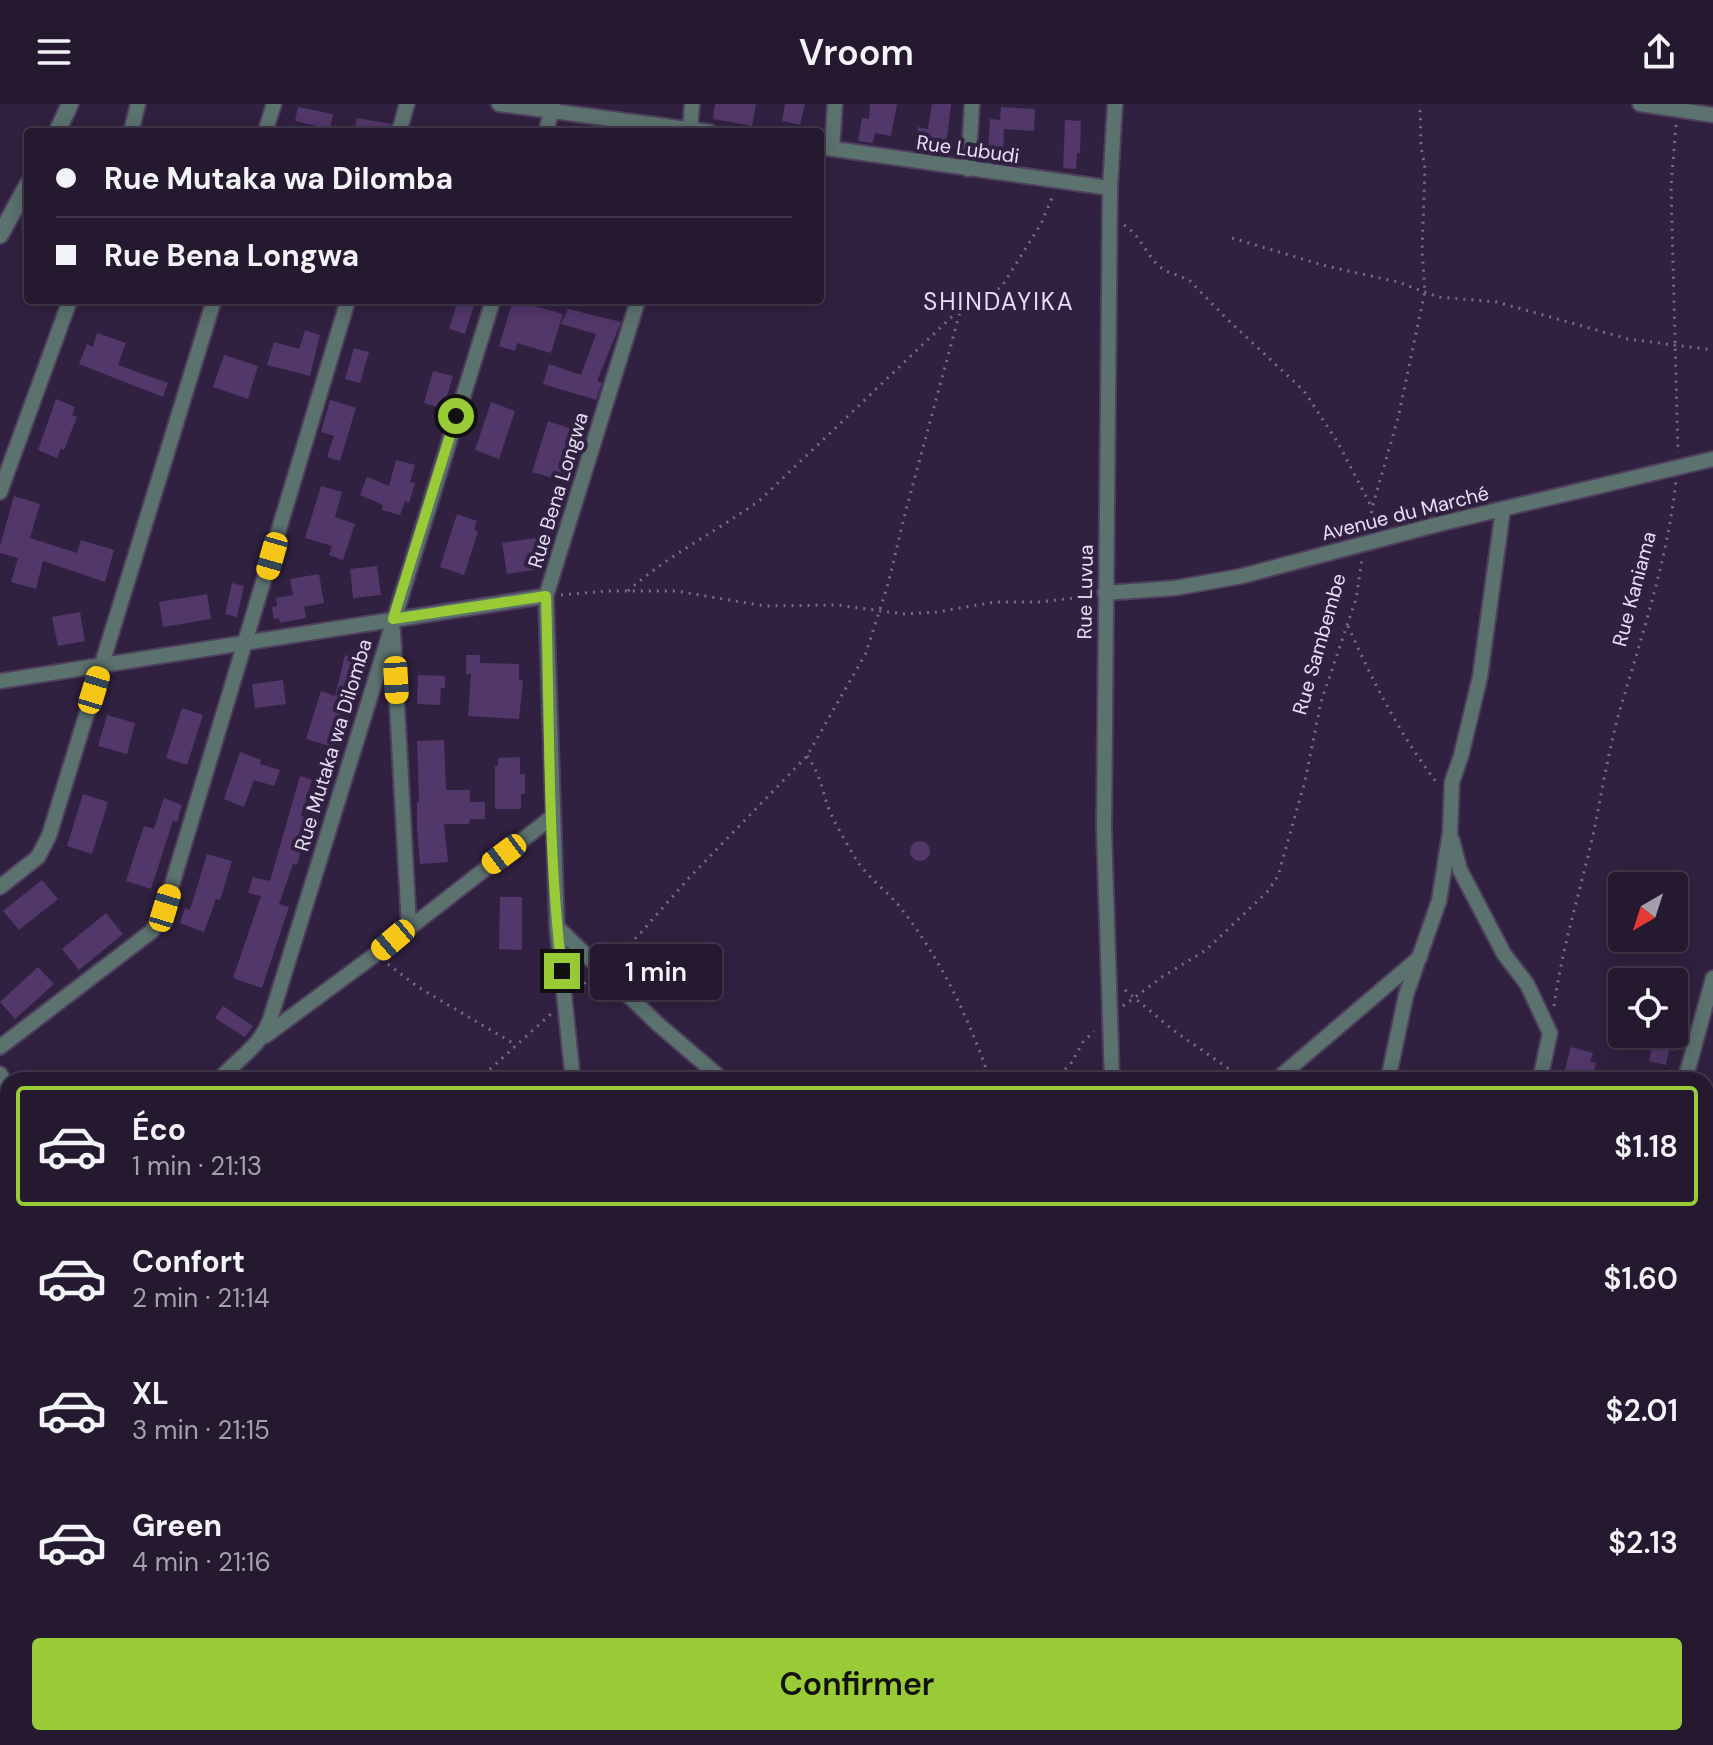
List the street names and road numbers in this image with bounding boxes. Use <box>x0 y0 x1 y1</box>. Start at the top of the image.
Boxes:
street label: Rue Lubudi <box>915 129 1021 169</box>
street label: Rue Bena Longwa <box>522 409 594 571</box>
street label: Avenue du Marché <box>1319 480 1491 546</box>
street label: Rue Kaniama <box>1606 529 1662 649</box>
street label: Rue Luvua <box>1071 544 1099 640</box>
street label: Rue Sambembe <box>1286 570 1352 718</box>
street label: Rue Mutaka wa Dilomba <box>288 636 378 854</box>

